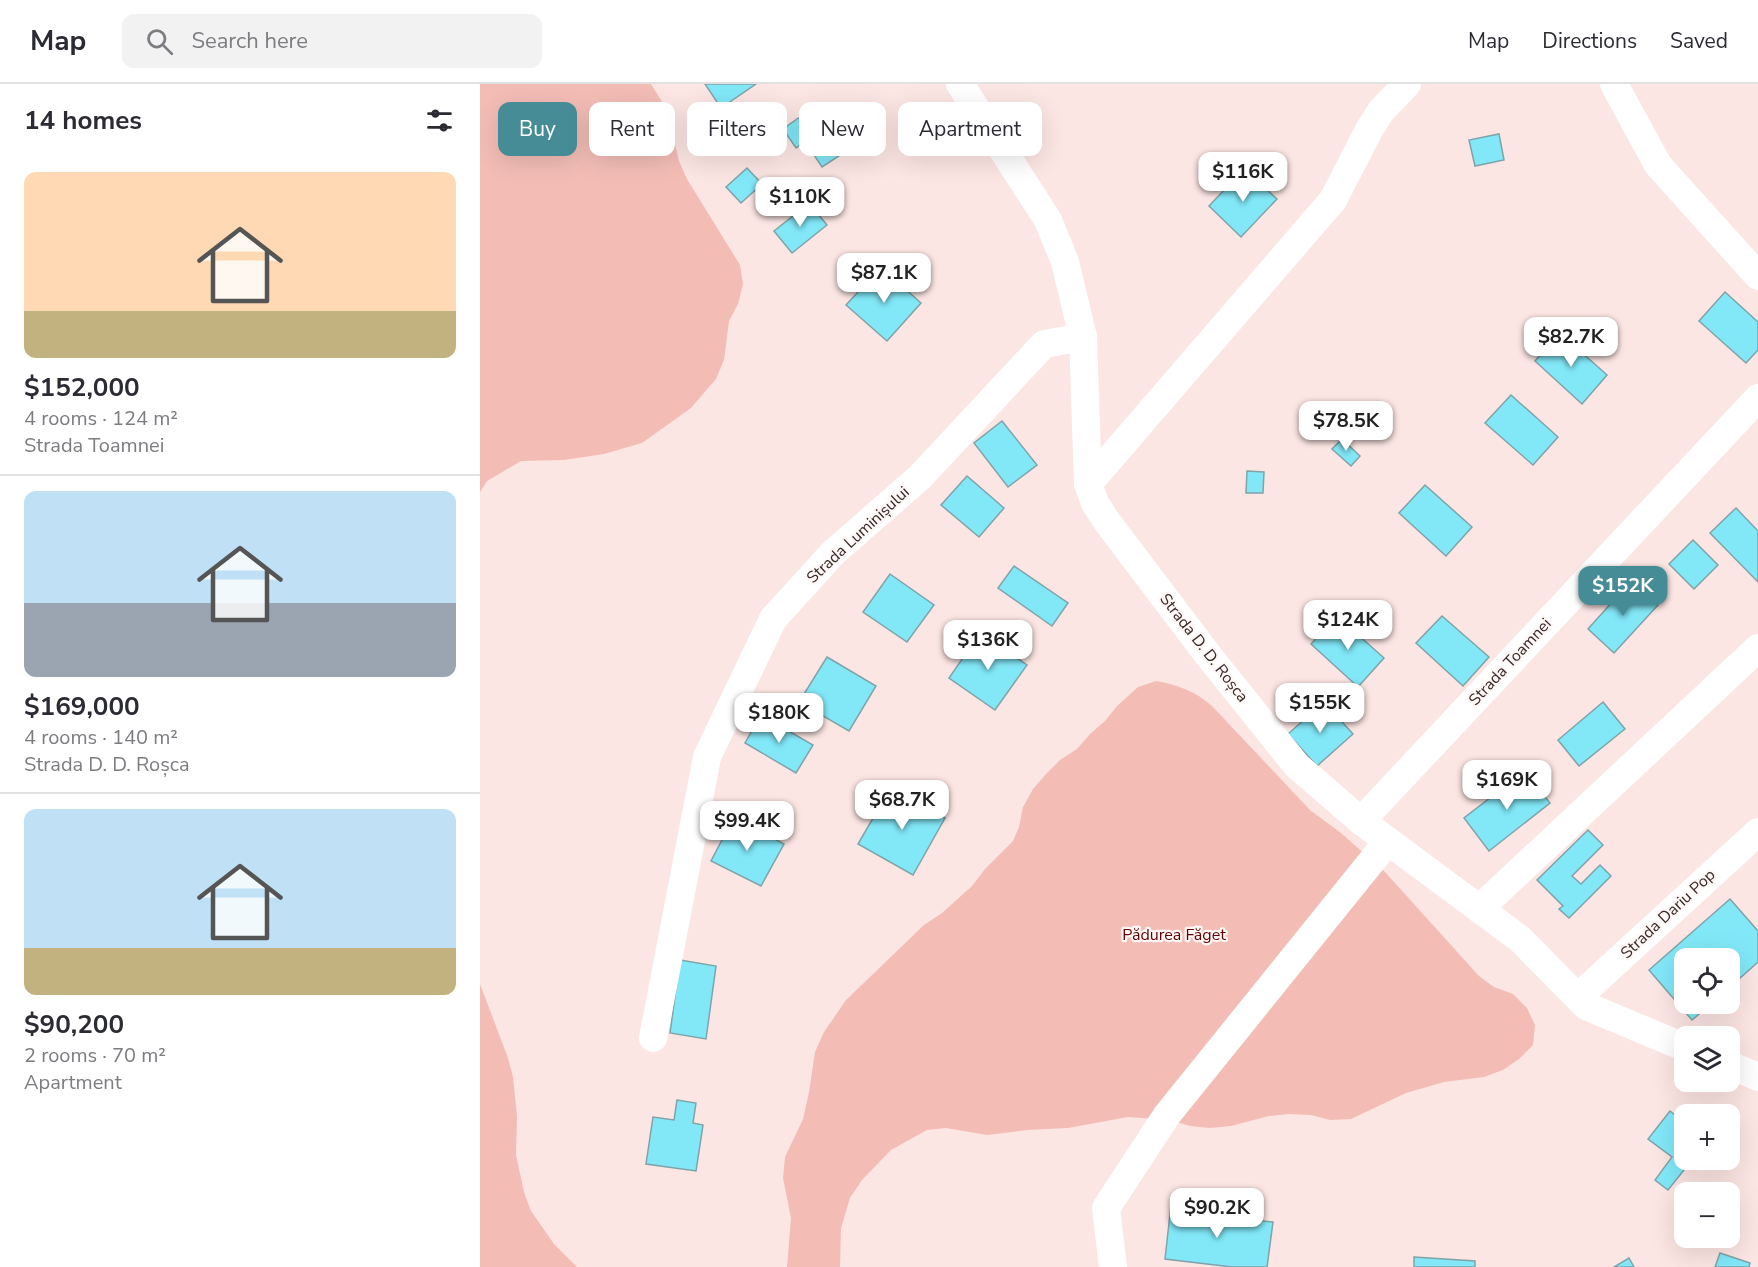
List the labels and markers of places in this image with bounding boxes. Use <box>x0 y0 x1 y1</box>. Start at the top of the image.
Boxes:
pin: $116K <box>1201 152 1285 203</box>
pin: $110K <box>758 177 842 228</box>
pin: $87.1K <box>835 253 933 304</box>
pin: $82.7K <box>1522 317 1620 368</box>
pin: $78.5K <box>1297 401 1395 452</box>
pin: $152K <box>1581 566 1665 617</box>
pin: $124K <box>1306 600 1390 651</box>
pin: $136K <box>946 620 1030 671</box>
pin: $155K <box>1278 683 1362 734</box>
pin: $180K <box>737 693 821 744</box>
pin: $169K <box>1465 760 1549 811</box>
pin: $68.7K <box>853 780 951 831</box>
pin: $99.4K <box>698 801 796 852</box>
pin: $90.2K <box>1168 1188 1266 1239</box>

